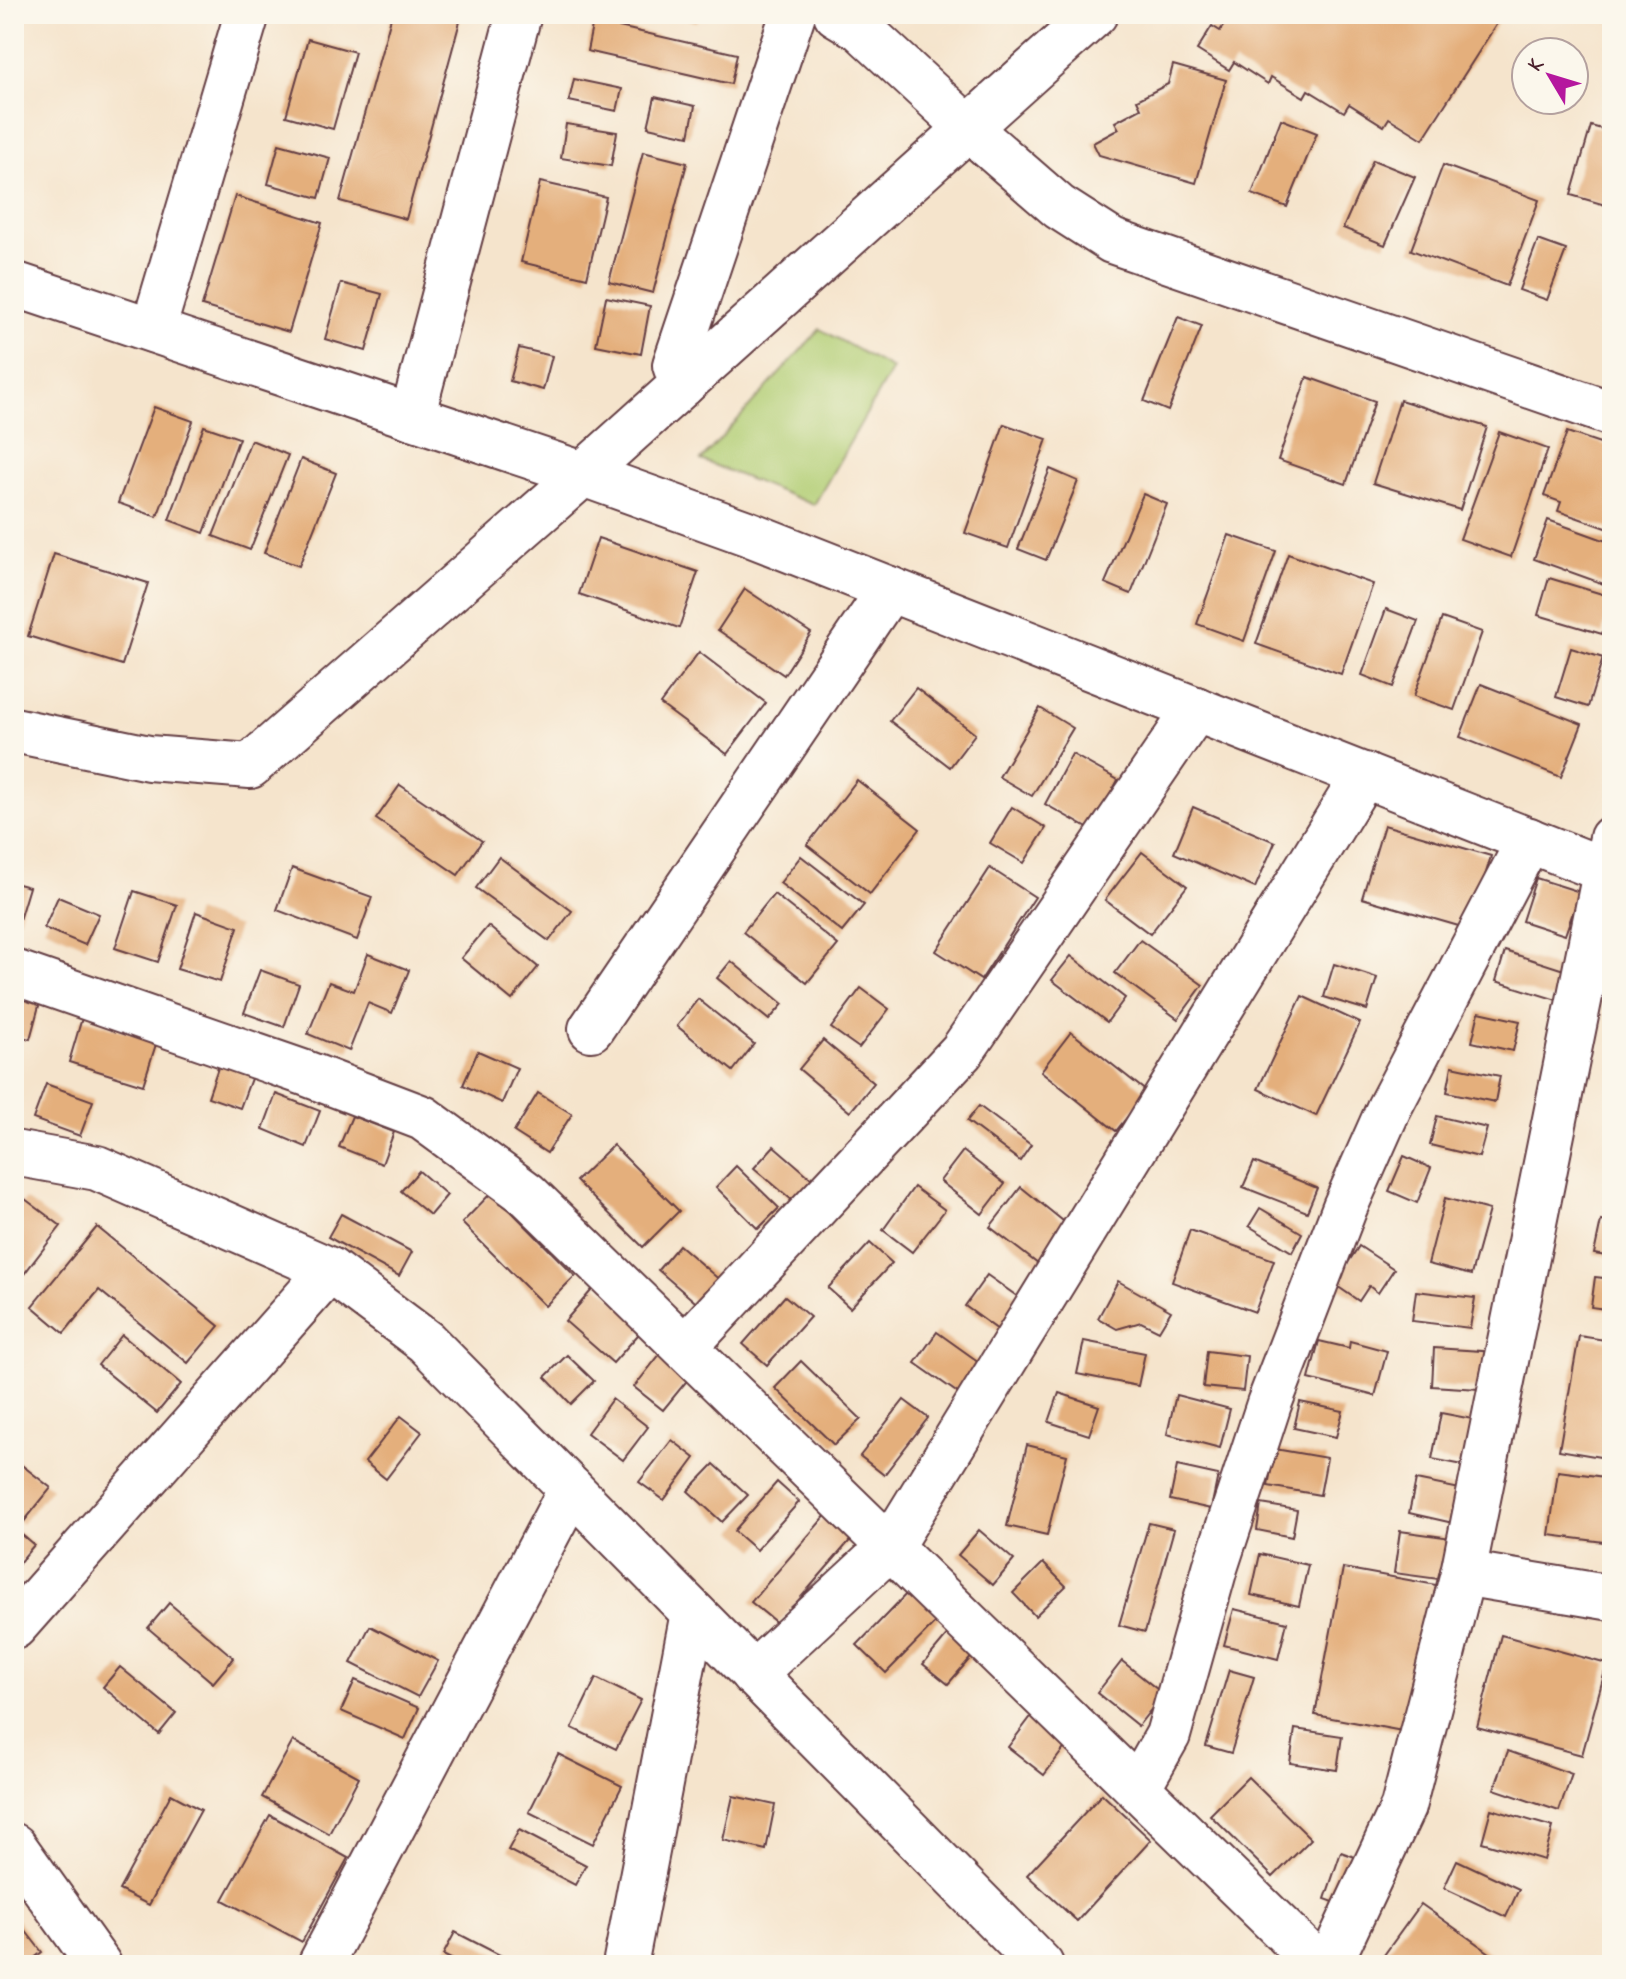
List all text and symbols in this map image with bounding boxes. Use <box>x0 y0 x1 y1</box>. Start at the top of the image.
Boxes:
north arrow <box>1510 36 1590 116</box>
text: K <box>1521 50 1553 80</box>

